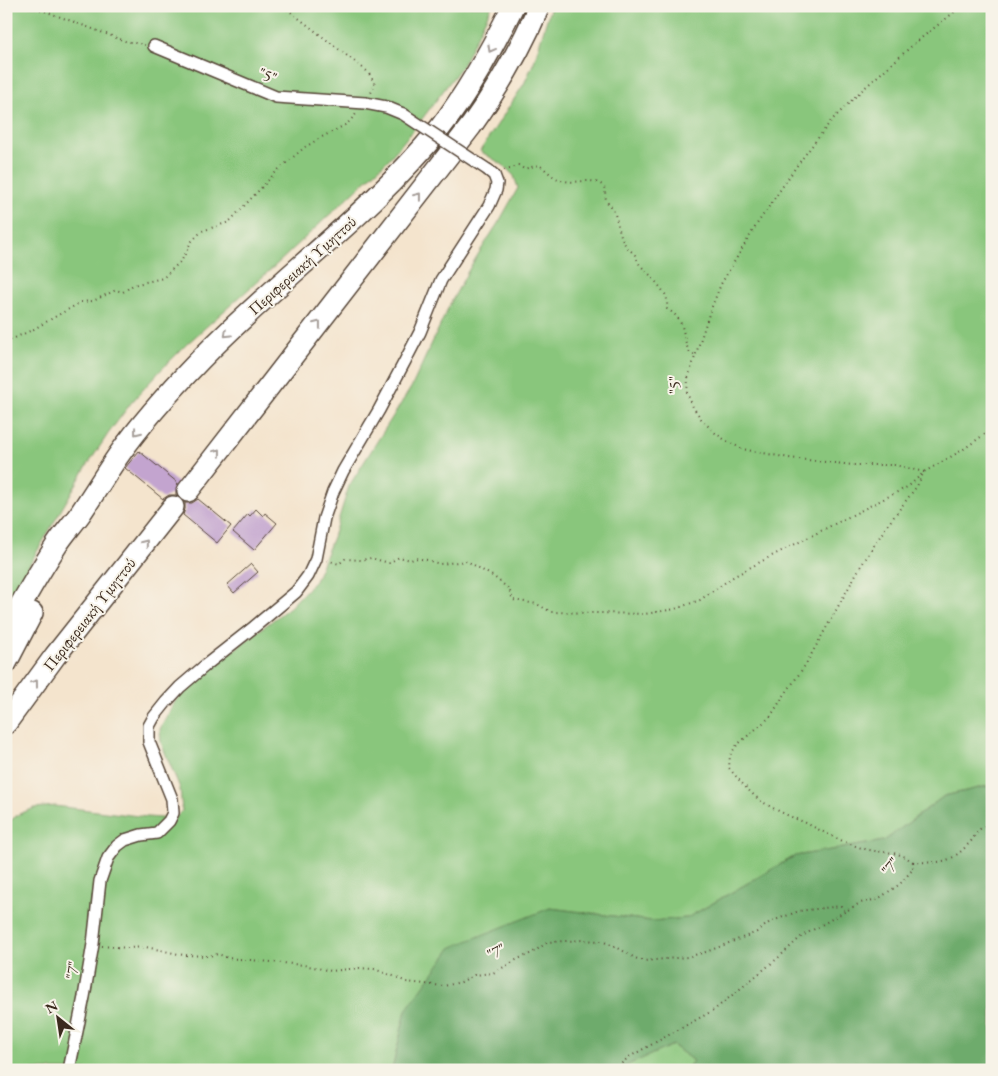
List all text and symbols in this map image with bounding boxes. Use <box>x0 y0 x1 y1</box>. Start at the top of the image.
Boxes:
one-way arrow <box>487 44 497 53</box>
street label: "5" <box>255 62 280 89</box>
one-way arrow <box>412 193 420 202</box>
street label: Περιφερειακή Υμηττού <box>244 211 361 320</box>
one-way arrow <box>312 321 320 330</box>
one-way arrow <box>223 328 232 337</box>
street label: "5" <box>664 376 685 394</box>
one-way arrow <box>134 426 142 435</box>
one-way arrow <box>212 449 220 458</box>
one-way arrow <box>139 540 147 549</box>
street label: Περιφερειακή Υμηττού <box>38 553 140 675</box>
one-way arrow <box>29 680 37 689</box>
street label: "7" <box>876 853 904 880</box>
street label: "7" <box>483 938 509 965</box>
street label: "7" <box>61 959 84 981</box>
north arrow <box>32 994 82 1044</box>
text: N <box>42 996 61 1017</box>

